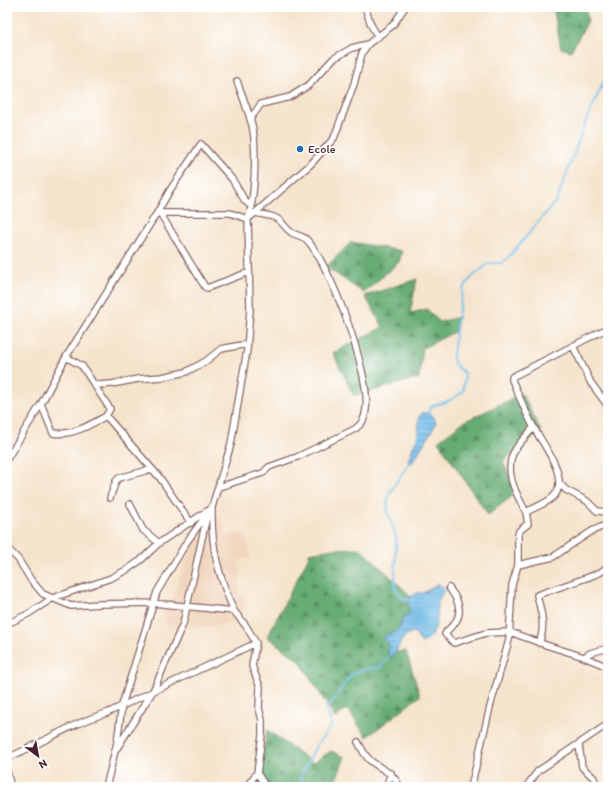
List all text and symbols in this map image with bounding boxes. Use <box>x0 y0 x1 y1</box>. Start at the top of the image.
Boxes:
place label: Ecole <box>308 142 336 156</box>
marker: Ecole <box>295 144 305 154</box>
north arrow <box>18 736 58 776</box>
text: N <box>36 757 50 772</box>

